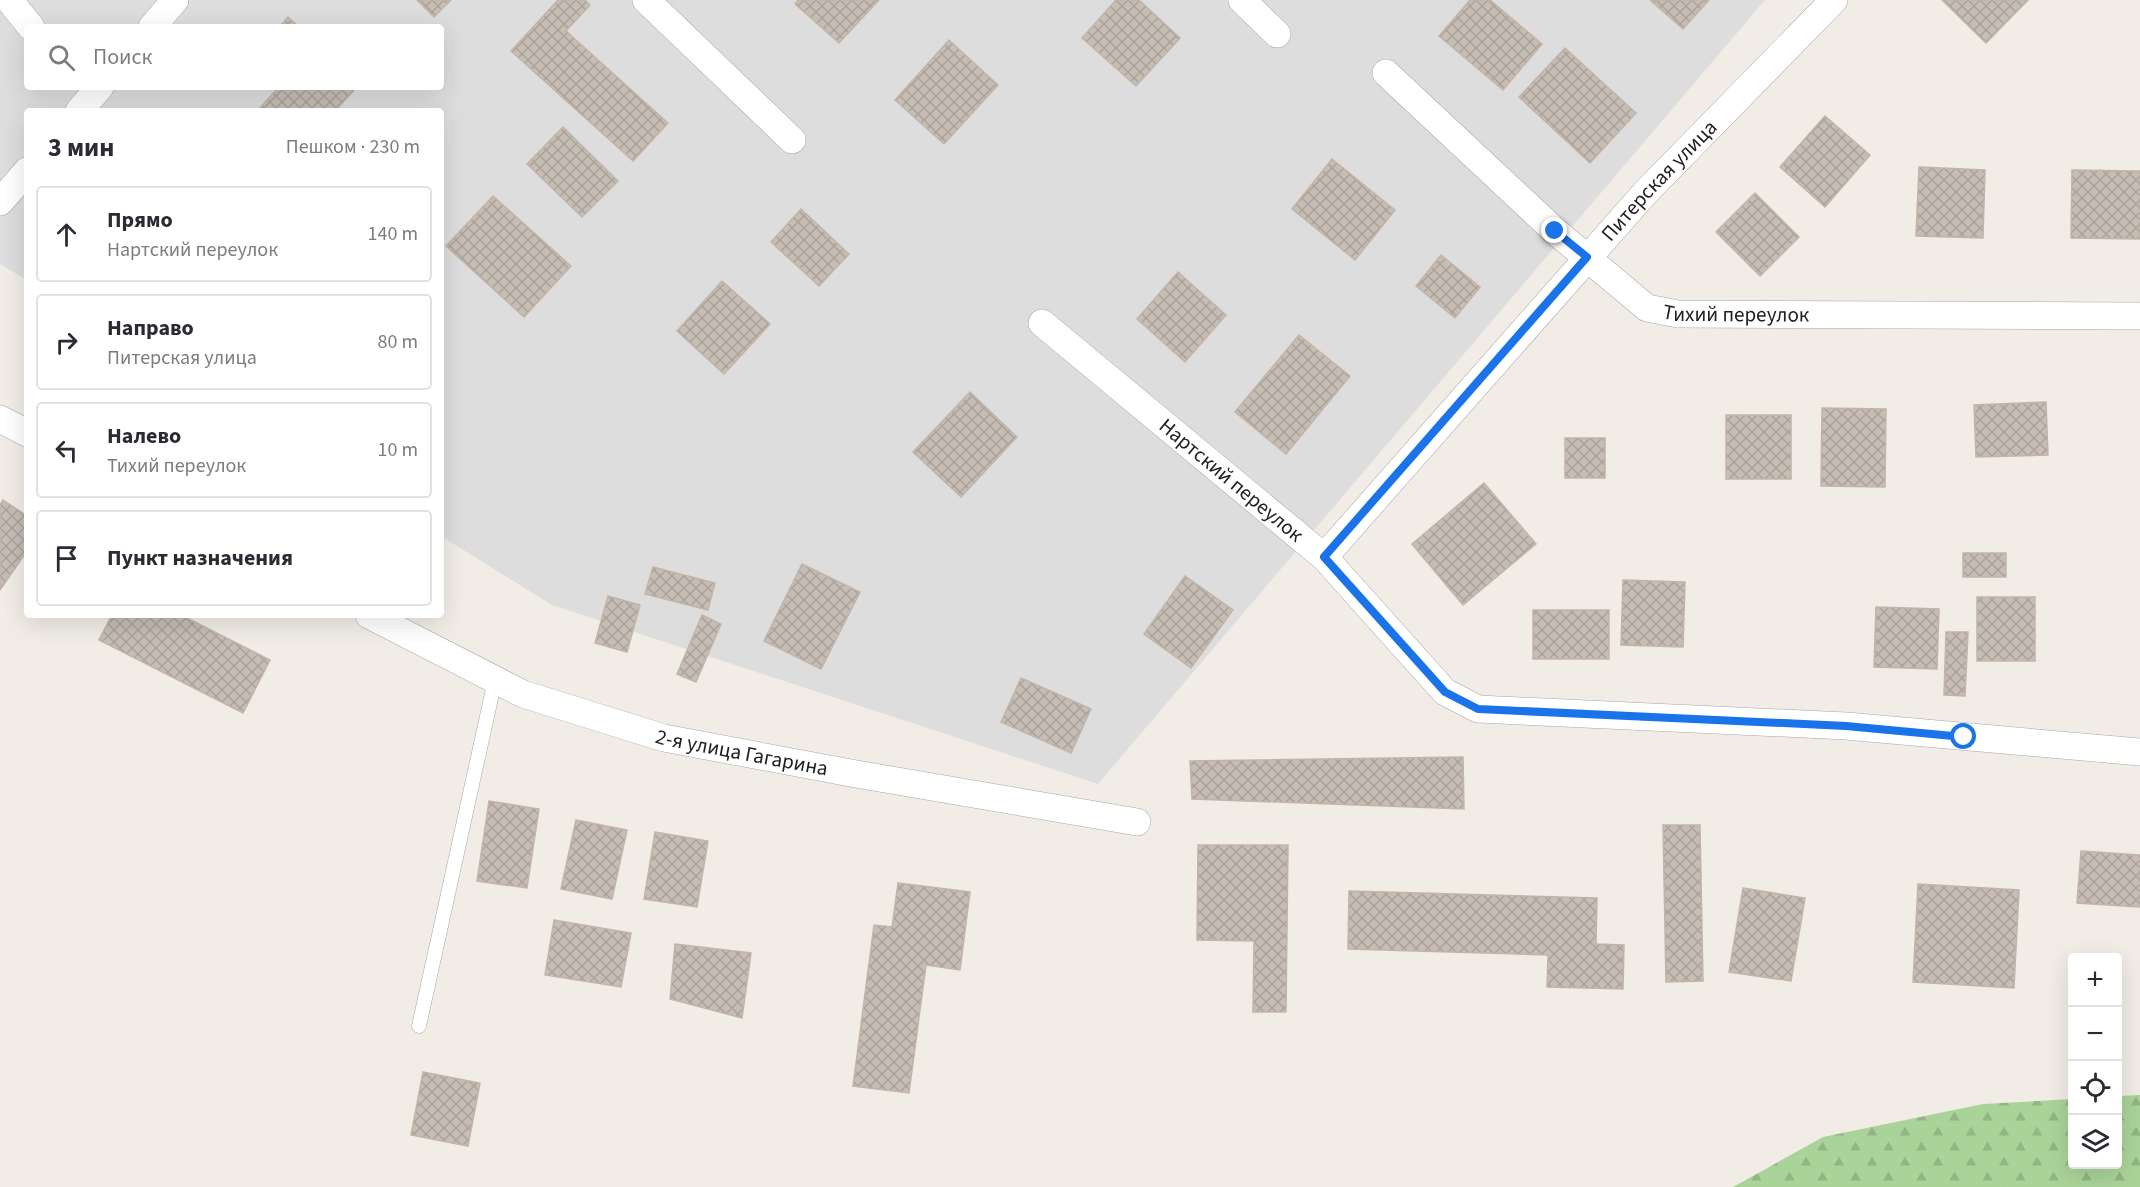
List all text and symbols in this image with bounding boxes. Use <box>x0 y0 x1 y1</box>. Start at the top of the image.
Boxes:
search box <box>24 24 444 90</box>
icon: search <box>45 41 78 74</box>
text: Поиск <box>93 41 152 73</box>
street label: Питерская улица <box>1594 113 1724 248</box>
text: 3 мин <box>48 129 114 166</box>
text: Пешком · 230 m <box>286 133 420 161</box>
text: Прямо <box>107 204 173 236</box>
route end <box>1541 217 1567 243</box>
icon: ahead <box>50 218 83 251</box>
text: 140 m <box>368 220 418 248</box>
text: Нартский переулок <box>107 236 278 264</box>
street label: Тихий переулок <box>1660 296 1810 330</box>
text: Направо <box>107 312 194 344</box>
icon: right <box>50 326 83 359</box>
text: 80 m <box>378 328 418 356</box>
text: Питерская улица <box>107 344 257 372</box>
street label: Нартский переулок <box>1153 411 1311 549</box>
text: Налево <box>107 420 181 452</box>
icon: left <box>50 434 83 467</box>
text: 10 m <box>378 436 418 464</box>
text: Тихий переулок <box>107 452 246 480</box>
icon: arrive <box>50 542 83 575</box>
text: Пункт назначения <box>107 542 293 574</box>
street label: 2-я улица Гагарина <box>652 721 830 783</box>
route start <box>1950 723 1976 749</box>
map controls <box>2068 953 2122 1169</box>
button: + <box>2068 953 2122 1007</box>
button: − <box>2068 1007 2122 1061</box>
button: locate <box>2068 1061 2122 1115</box>
button: layers <box>2068 1115 2122 1169</box>

